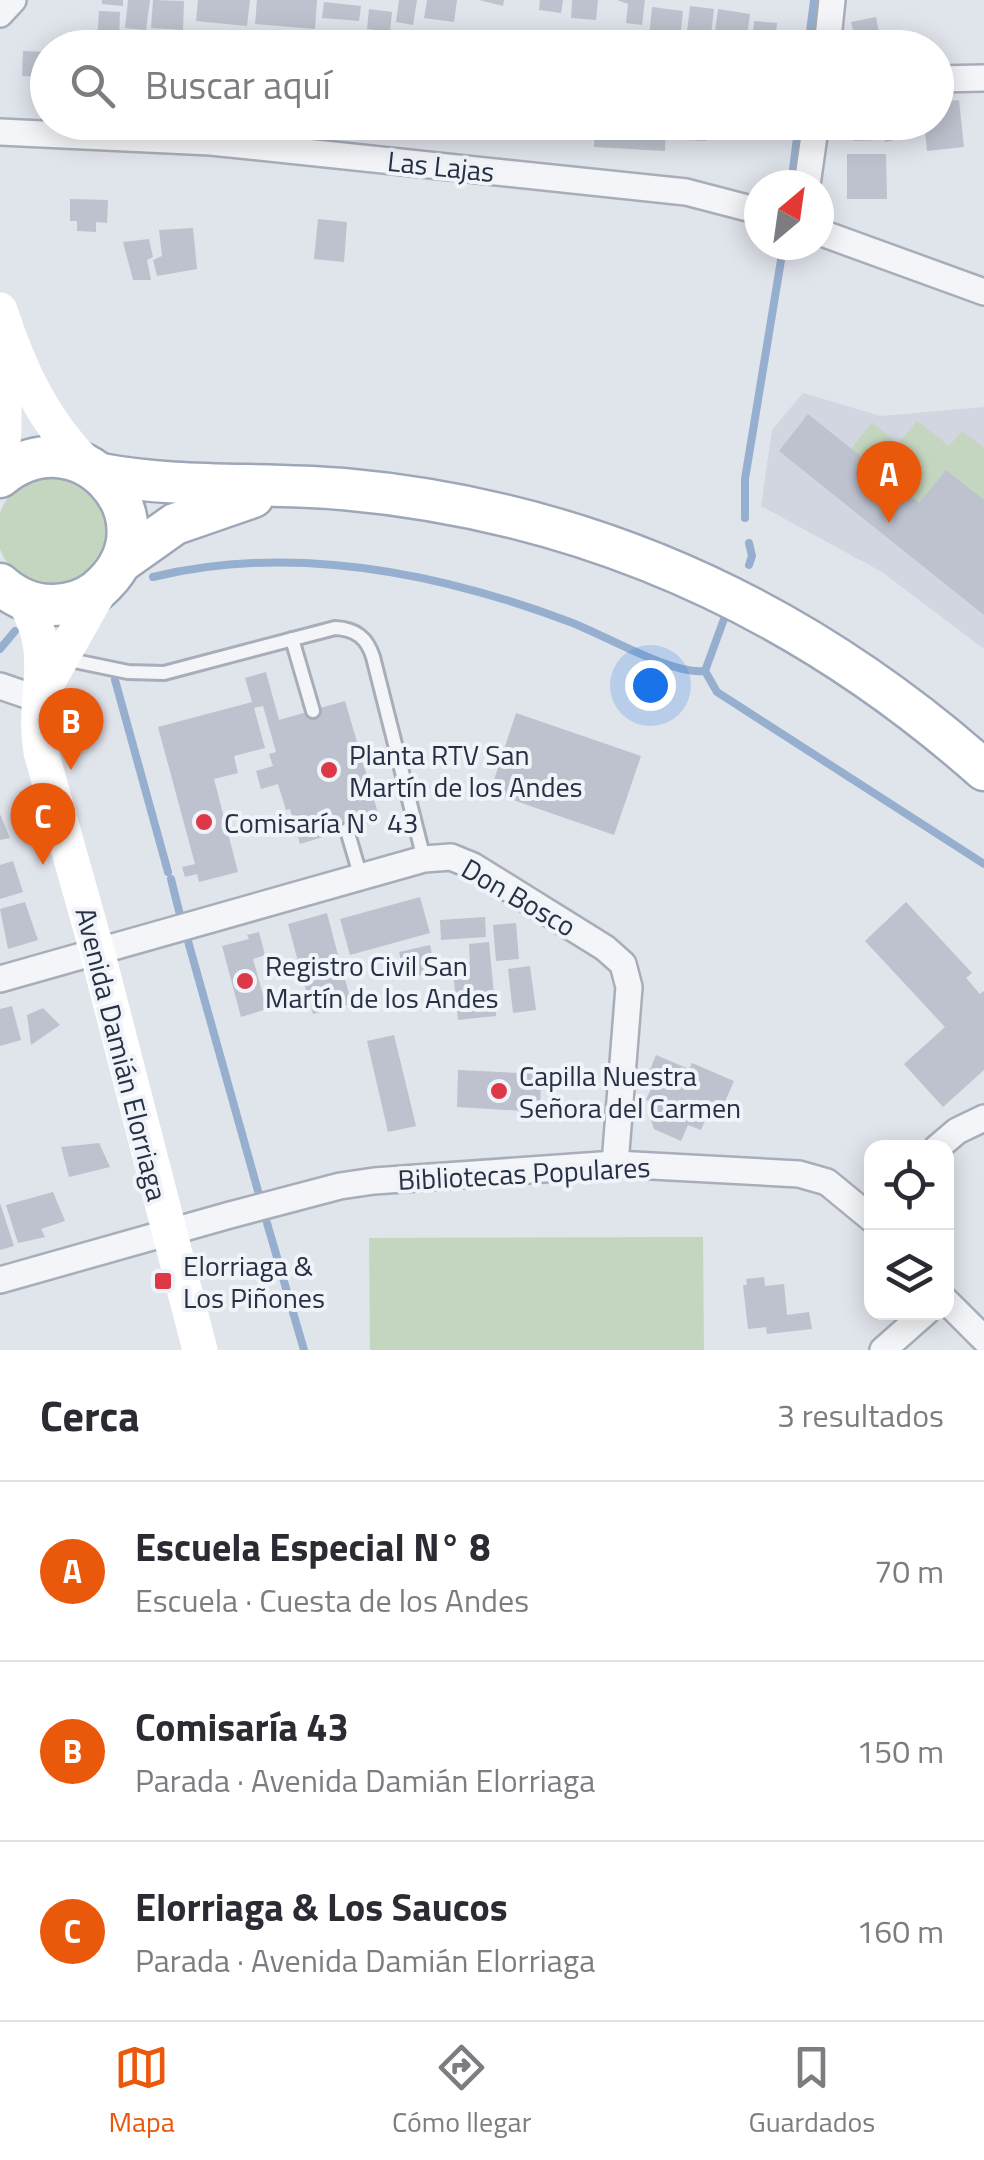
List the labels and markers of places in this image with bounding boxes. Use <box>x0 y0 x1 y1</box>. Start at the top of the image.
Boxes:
pin: A <box>856 440 922 523</box>
pin: B <box>38 688 104 770</box>
place label: Planta RTV San Martín de los Andes <box>349 733 583 808</box>
marker: Planta RTV San Martín de los Andes <box>318 759 340 781</box>
pin: C <box>10 782 76 865</box>
place label: Comisaría N° 43 <box>224 801 418 844</box>
marker: Comisaría N° 43 <box>193 811 215 833</box>
place label: Registro Civil San Martín de los Andes <box>265 944 499 1019</box>
marker: Registro Civil San Martín de los Andes <box>234 970 256 992</box>
place label: Capilla Nuestra Señora del Carmen <box>519 1054 741 1129</box>
marker: Capilla Nuestra Señora del Carmen <box>488 1080 510 1102</box>
place label: Elorriaga & Los Piñones <box>183 1244 325 1319</box>
marker: Elorriaga & Los Piñones <box>152 1270 174 1292</box>

